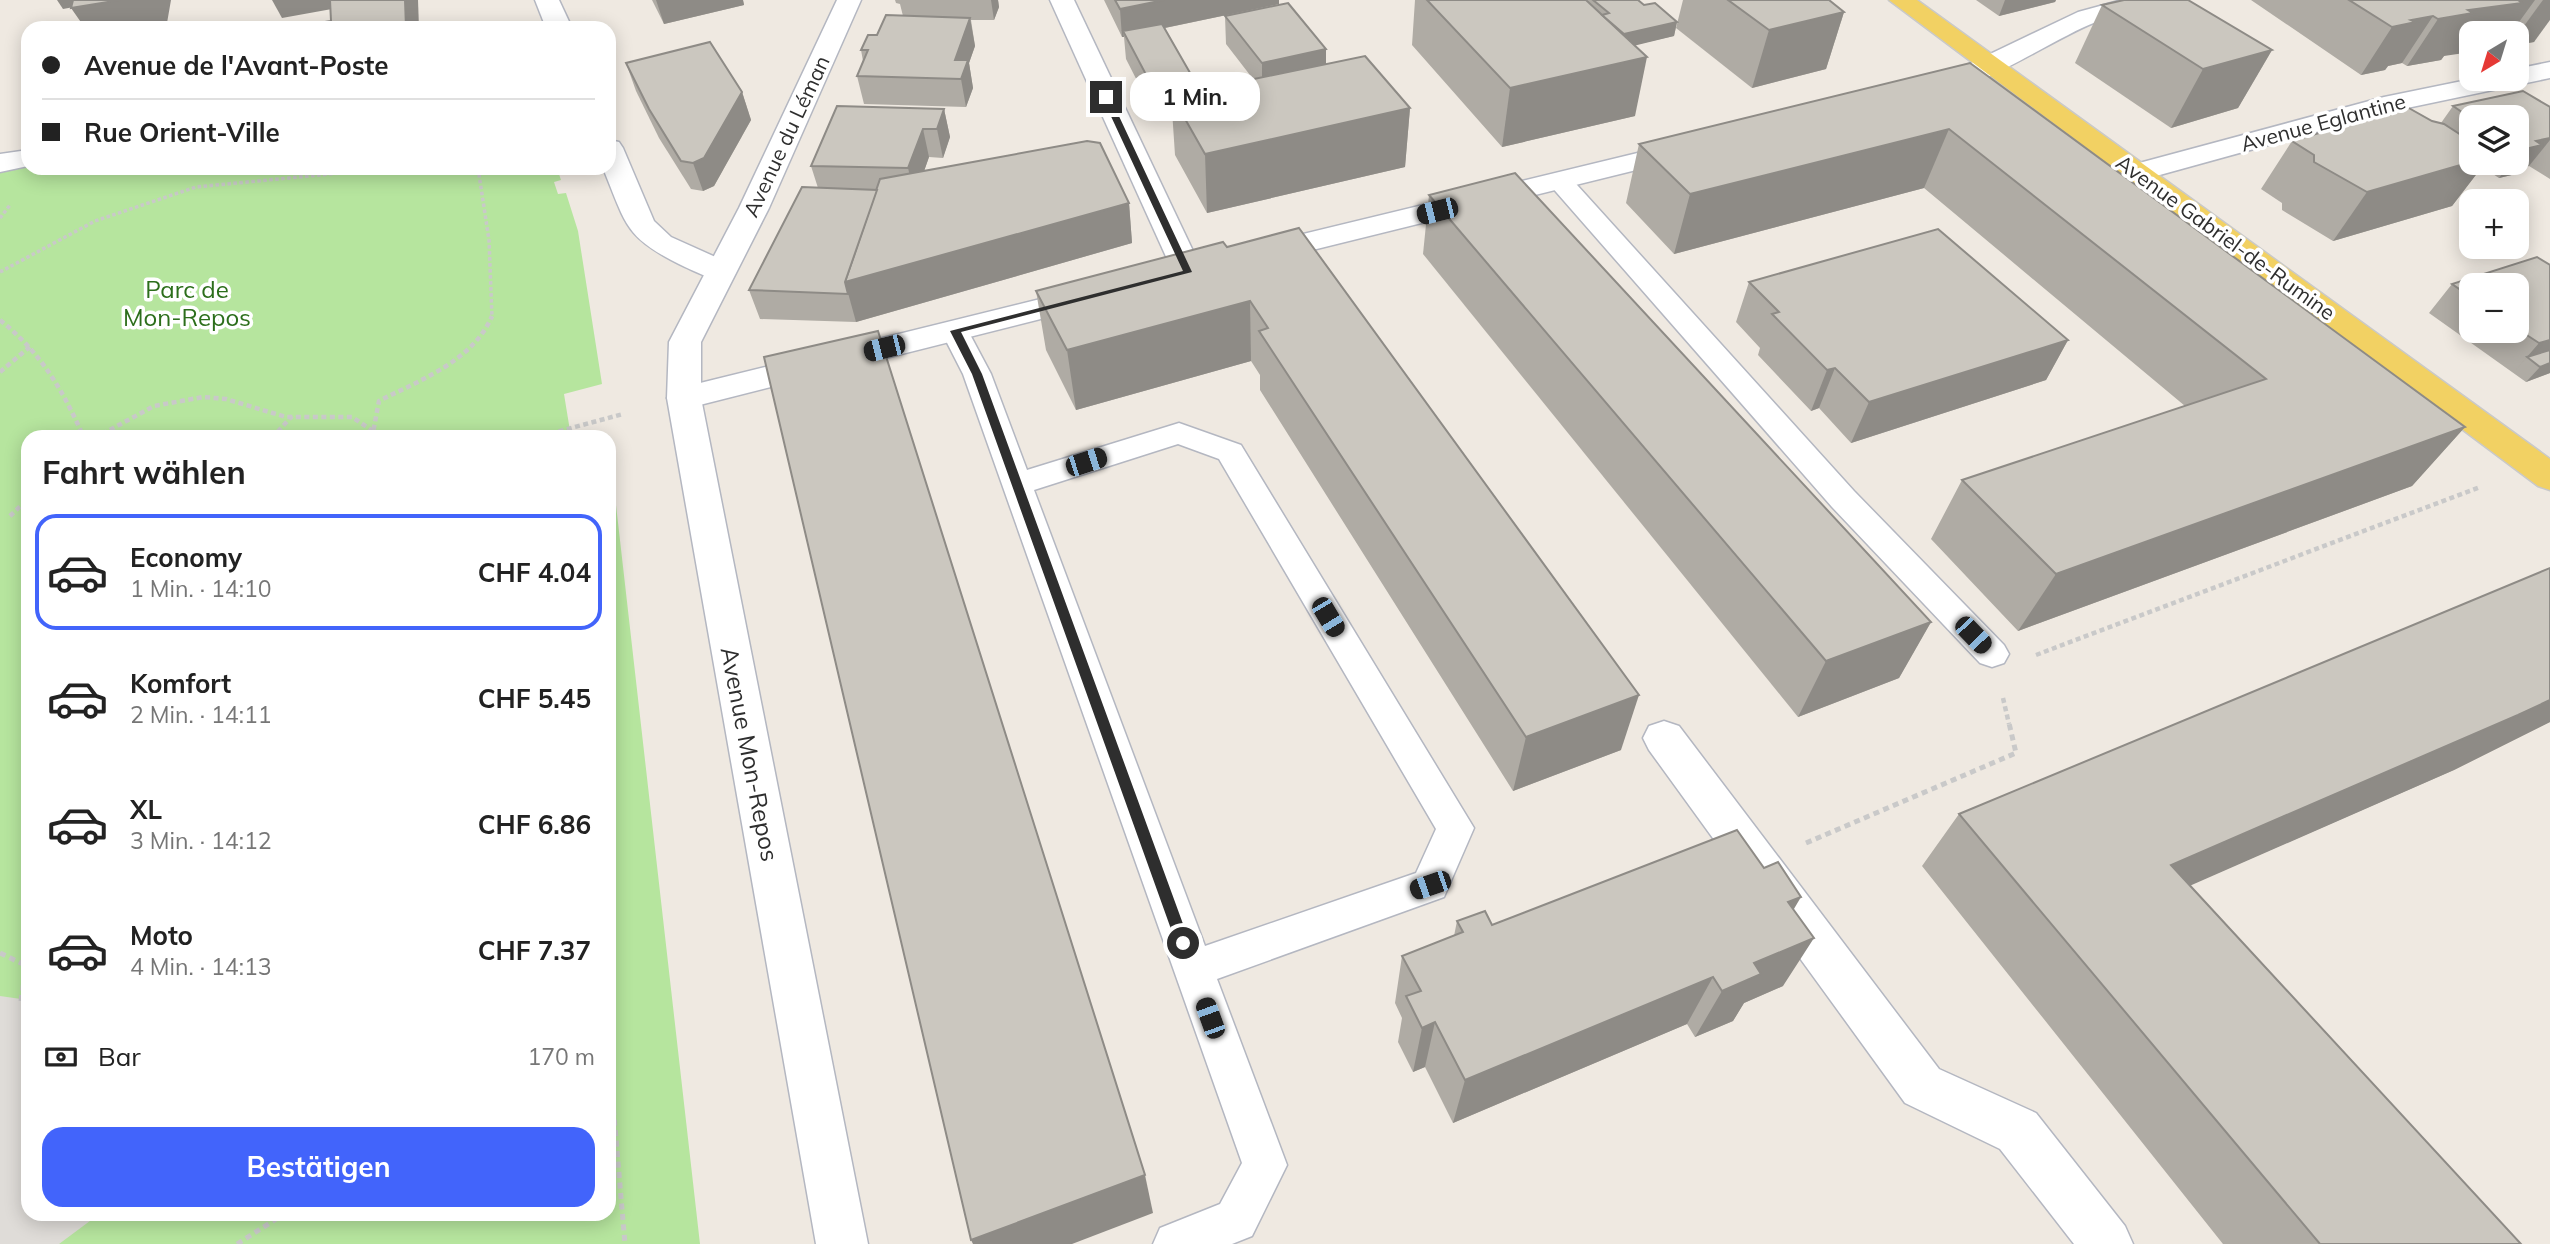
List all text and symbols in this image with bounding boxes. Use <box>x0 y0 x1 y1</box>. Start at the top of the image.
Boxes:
north arrow <box>2459 21 2529 91</box>
map controls <box>2459 21 2529 343</box>
text: Avenue de l'Avant-Poste <box>84 49 389 82</box>
street label: Avenue du Léman <box>737 51 835 221</box>
callout: 1 Min. <box>1130 72 1260 122</box>
route end <box>1090 81 1122 113</box>
text: 1 Min. <box>1162 82 1228 111</box>
street label: Avenue Eglantine <box>2238 88 2408 156</box>
button: layers <box>2459 105 2529 175</box>
text: Rue Orient-Ville <box>84 116 280 149</box>
street label: Avenue Gabriel-de-Rumine <box>2111 149 2341 325</box>
button: + <box>2459 189 2529 259</box>
car <box>1415 196 1460 226</box>
button: − <box>2459 273 2529 343</box>
park label: Parc de Mon-Repos <box>123 274 251 332</box>
car <box>862 333 907 363</box>
car <box>1063 446 1110 478</box>
text: Fahrt wählen <box>42 452 246 492</box>
icon: car <box>46 541 109 604</box>
text: Economy <box>130 541 242 574</box>
text: CHF 4.04 <box>478 556 591 589</box>
text: 1 Min. · 14:10 <box>130 574 272 603</box>
car <box>1309 594 1348 640</box>
car <box>1951 613 1996 657</box>
street label: Avenue Mon-Repos <box>714 644 786 864</box>
icon: car <box>46 667 109 730</box>
text: Komfort <box>130 667 231 700</box>
text: CHF 5.45 <box>478 682 591 715</box>
text: 2 Min. · 14:11 <box>130 700 272 729</box>
icon: car <box>46 793 109 856</box>
text: XL <box>130 793 162 826</box>
text: CHF 6.86 <box>478 808 591 841</box>
text: 3 Min. · 14:12 <box>130 826 272 855</box>
car <box>1407 868 1454 902</box>
icon: car <box>46 919 109 982</box>
text: Moto <box>130 919 193 952</box>
route start <box>1167 927 1199 959</box>
text: CHF 7.37 <box>478 934 591 967</box>
text: 4 Min. · 14:13 <box>130 952 272 981</box>
car <box>1193 995 1228 1041</box>
icon: cash <box>42 1038 80 1076</box>
text: Bar <box>98 1040 141 1073</box>
text: 170 m <box>527 1042 595 1071</box>
button: Bestätigen <box>42 1127 595 1207</box>

